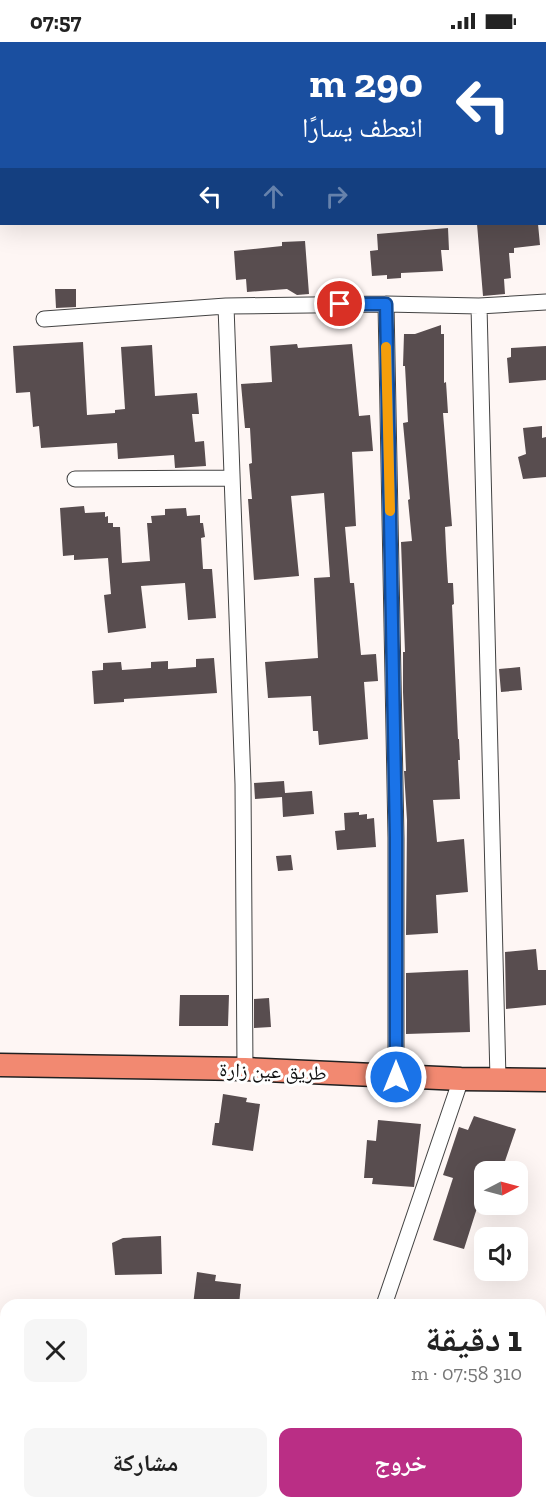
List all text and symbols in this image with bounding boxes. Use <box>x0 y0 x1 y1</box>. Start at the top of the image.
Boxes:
text: 07:57 <box>30 8 81 35</box>
text: 290 m <box>309 57 423 108</box>
icon: left <box>444 66 522 144</box>
text: انعطف يسارًا <box>302 112 423 144</box>
icon: left <box>194 180 227 213</box>
icon: ahead <box>257 180 290 213</box>
icon: right <box>320 180 353 213</box>
pin <box>314 278 365 329</box>
icon: arrive <box>323 287 356 320</box>
position arrow <box>364 1045 428 1109</box>
street label: طريق عين زارة <box>219 1057 327 1085</box>
north arrow <box>474 1161 528 1215</box>
map controls <box>474 1161 528 1281</box>
button: sound <box>474 1227 528 1281</box>
text: 1 دقيقة <box>425 1317 522 1360</box>
button: close <box>24 1319 87 1382</box>
text: 310 m · 07:58 <box>411 1361 522 1385</box>
button: مشاركة <box>24 1428 267 1497</box>
button: خروج <box>279 1428 522 1497</box>

